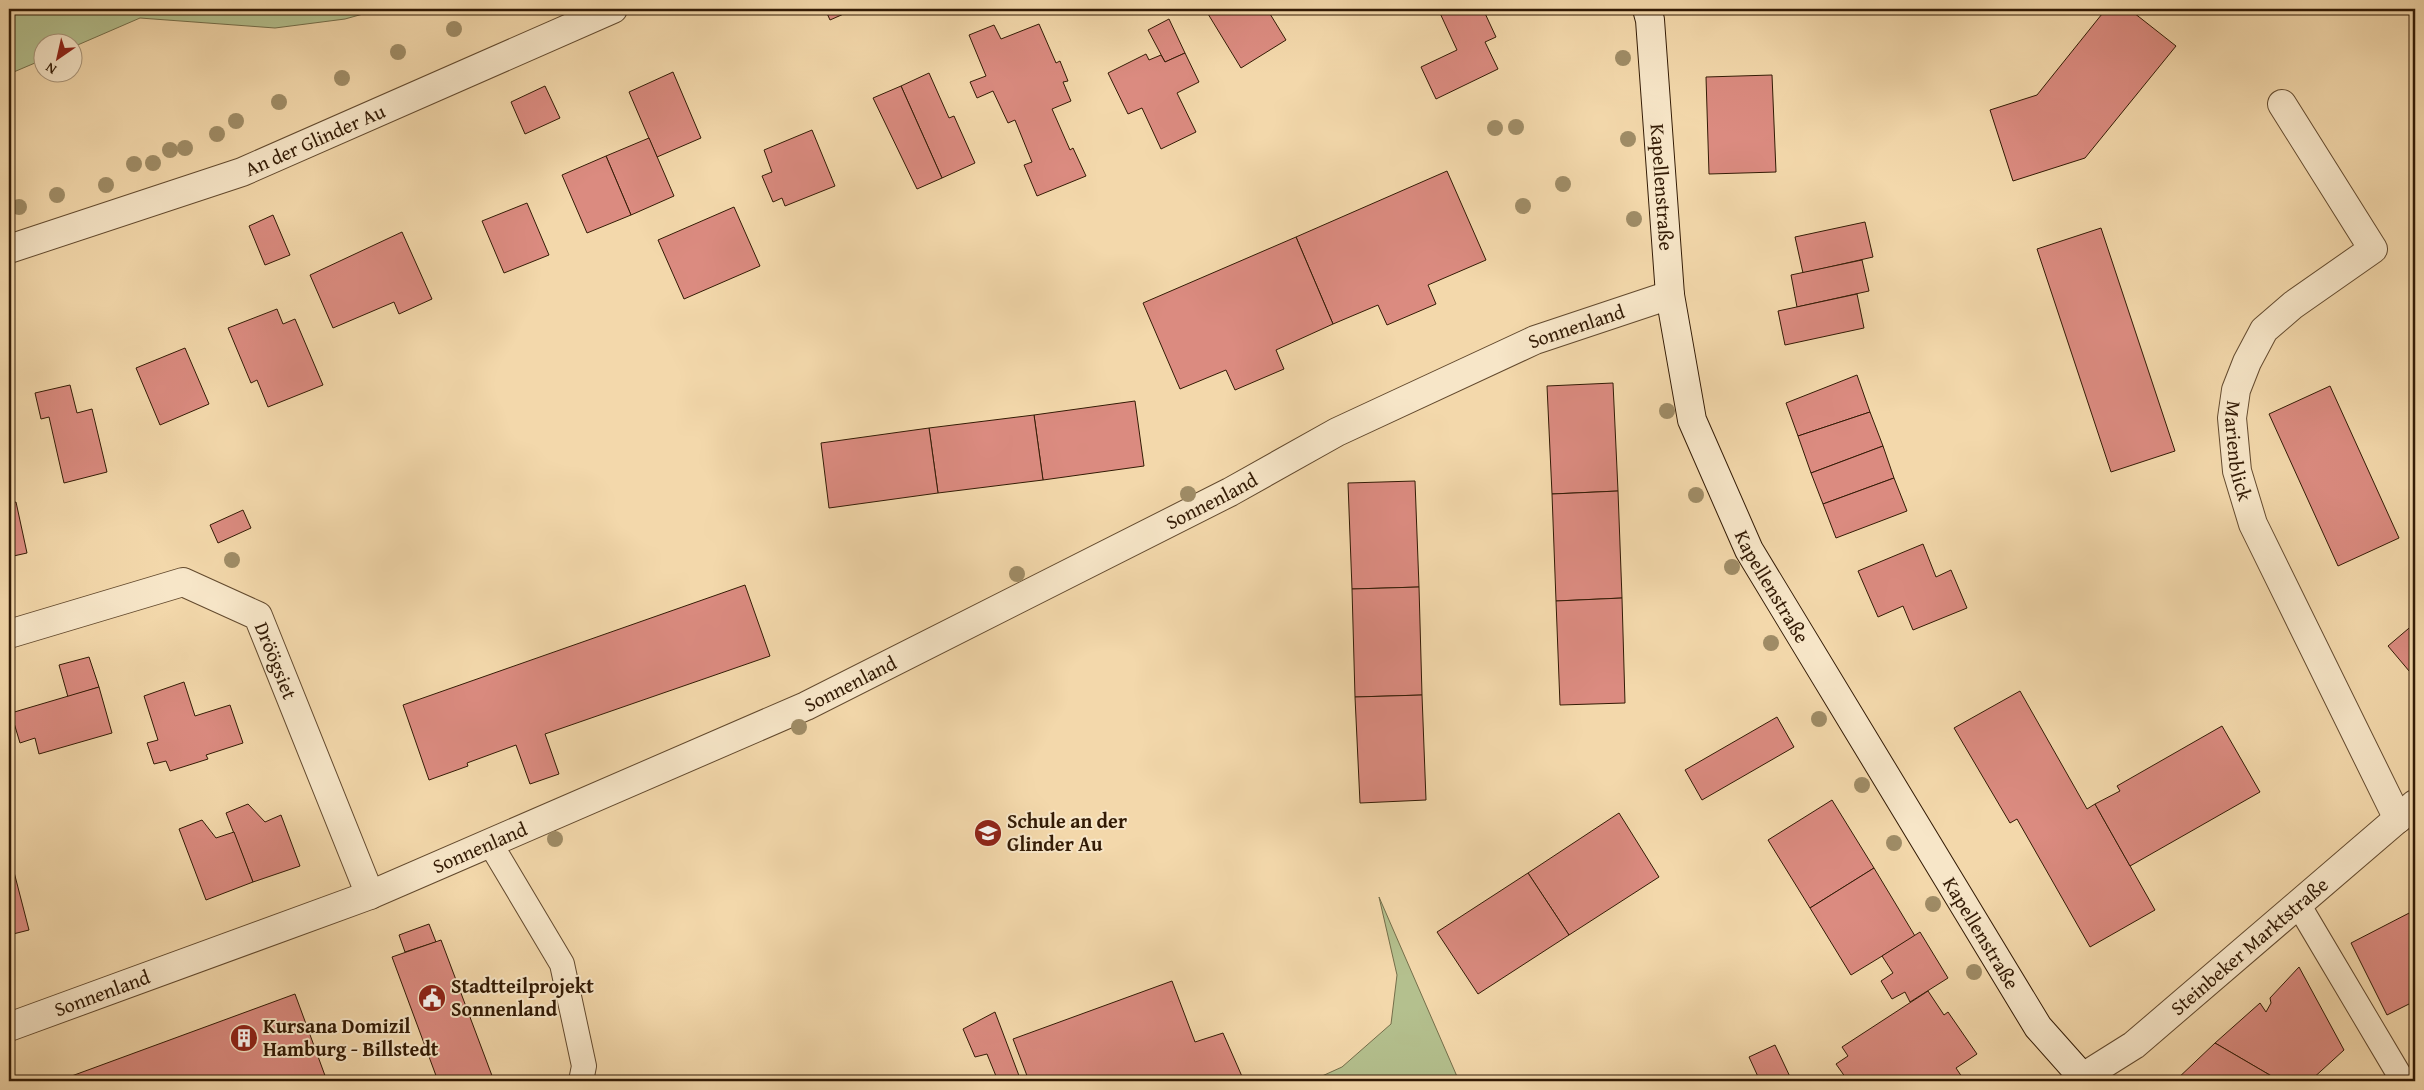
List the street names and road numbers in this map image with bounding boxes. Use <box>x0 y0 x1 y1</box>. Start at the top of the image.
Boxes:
street label: An der Glinder Au <box>240 96 390 183</box>
street label: Kapellenstraße <box>1644 123 1682 252</box>
street label: Sonnenland <box>1523 296 1628 355</box>
street label: Marienblick <box>2218 399 2260 505</box>
street label: Sonnenland <box>1160 464 1263 536</box>
street label: Kapellenstraße <box>1728 525 1817 648</box>
street label: Dröögsiet <box>248 617 305 703</box>
street label: Sonnenland <box>799 648 901 719</box>
street label: Sonnenland <box>428 814 532 880</box>
street label: Steinbeker Marktstraße <box>2164 870 2334 1022</box>
street label: Kapellenstraße <box>1936 871 2027 995</box>
street label: Sonnenland <box>50 962 154 1023</box>

